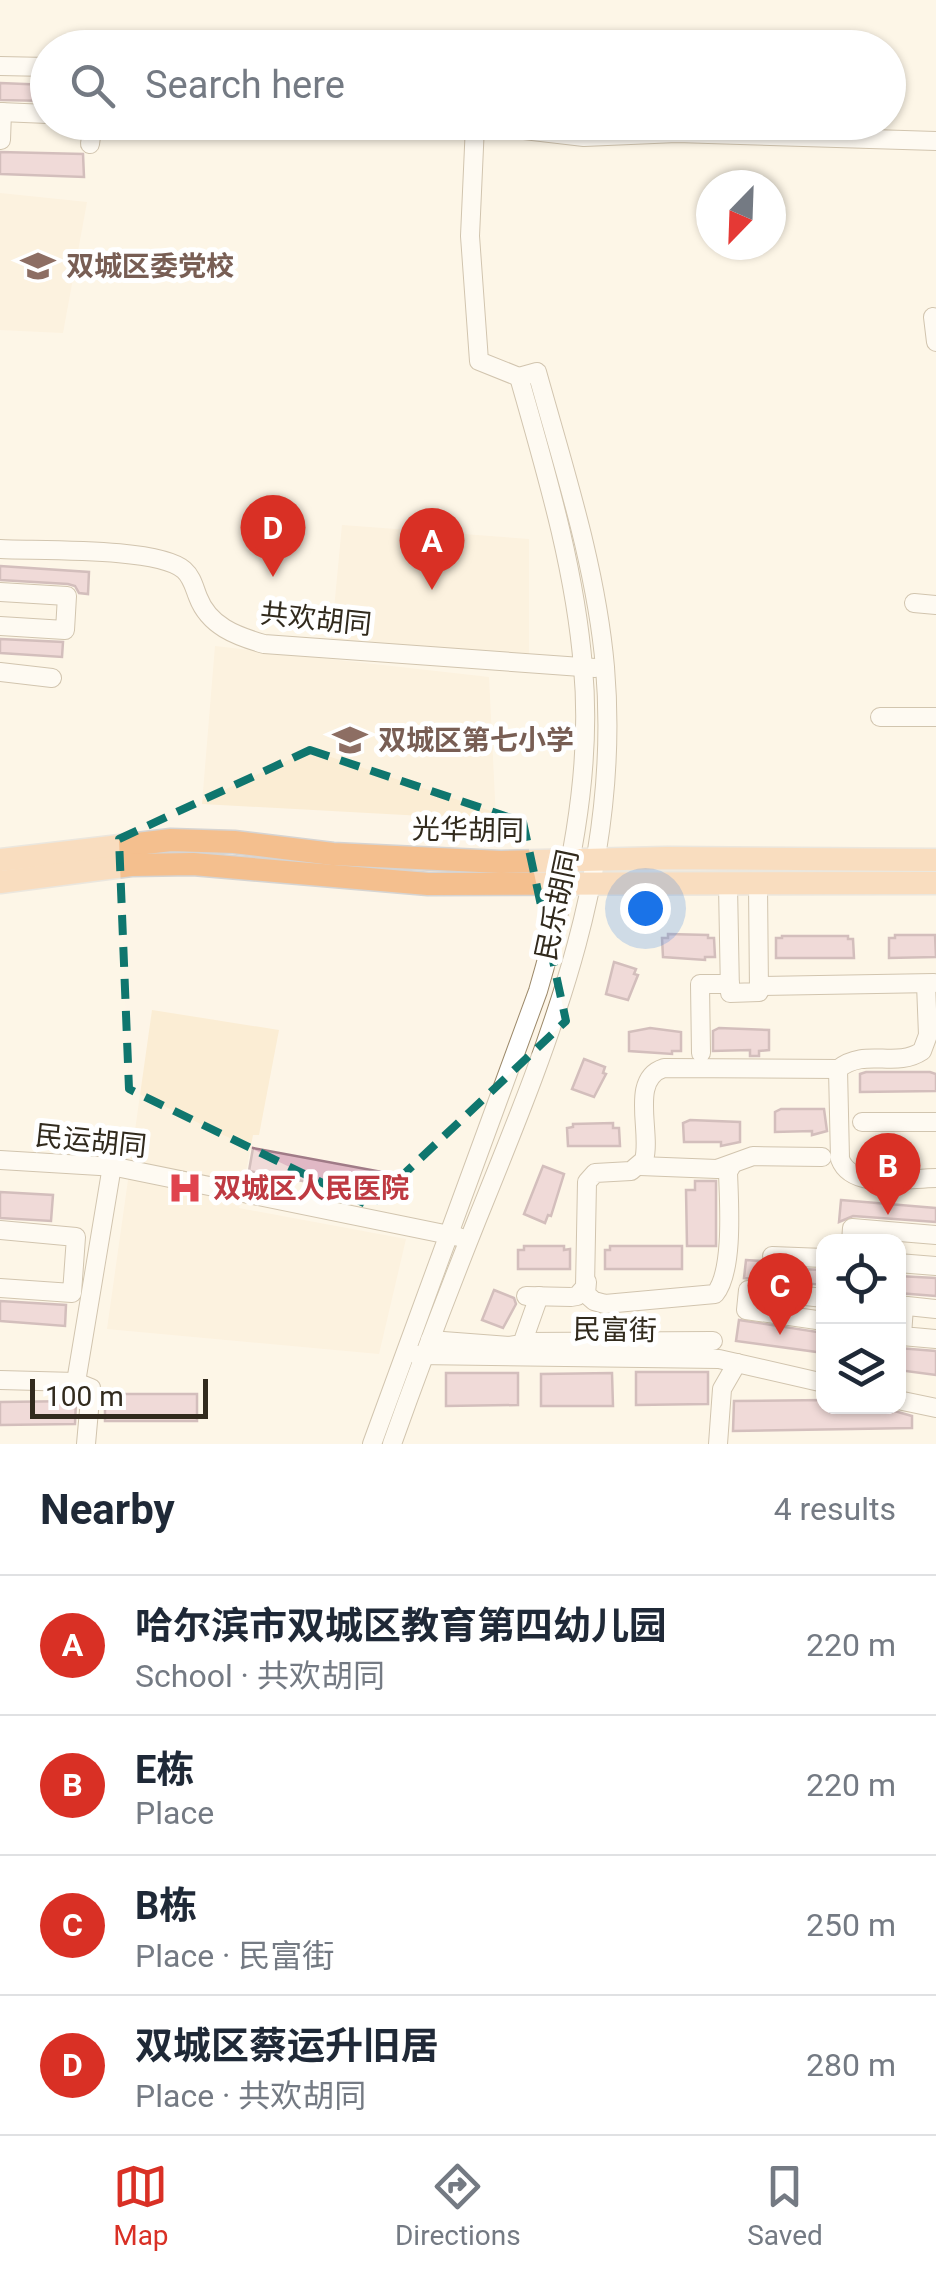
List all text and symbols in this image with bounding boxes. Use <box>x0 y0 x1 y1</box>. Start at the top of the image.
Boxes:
search box <box>30 30 906 140</box>
icon: search <box>65 58 120 113</box>
text: Search here <box>145 63 345 107</box>
north arrow <box>696 170 786 260</box>
school or university icon: 双城区委党校 <box>19 247 57 285</box>
place label: 双城区委党校 <box>66 250 234 283</box>
pin: D <box>240 494 306 577</box>
pin: A <box>400 508 464 590</box>
street label: 共欢胡同 <box>259 597 373 641</box>
school or university icon: 双城区第七小学 <box>331 721 369 759</box>
place label: 双城区第七小学 <box>378 724 574 757</box>
street label: 光华胡同 <box>412 813 524 847</box>
street label: 民乐胡同 <box>529 847 585 963</box>
your location <box>620 883 671 934</box>
street label: 民运胡同 <box>34 1119 148 1163</box>
pin: B <box>856 1132 920 1215</box>
hospital icon: 双城区人民医院 <box>166 1169 204 1207</box>
place label: 双城区人民医院 <box>213 1172 409 1205</box>
map controls <box>816 1234 906 1414</box>
button: locate <box>816 1234 906 1324</box>
pin: C <box>748 1252 812 1335</box>
street label: 民富街 <box>573 1313 657 1347</box>
button: layers <box>816 1324 906 1414</box>
scale bar <box>30 1374 208 1418</box>
text: 100 m <box>45 1380 124 1413</box>
text: Nearby <box>40 1485 175 1534</box>
text: 4 results <box>774 1490 896 1528</box>
text: 哈尔滨市双城区教育第四幼儿园 <box>135 1604 667 1648</box>
text: A <box>62 1626 83 1664</box>
text: 220 m <box>806 1626 896 1664</box>
text: School · 共欢胡同 <box>135 1657 385 1695</box>
text: E栋 <box>135 1748 194 1792</box>
text: B <box>62 1766 83 1804</box>
text: 220 m <box>806 1766 896 1804</box>
text: Place <box>135 1794 214 1832</box>
text: B栋 <box>135 1884 197 1928</box>
text: C <box>62 1906 83 1944</box>
text: 250 m <box>806 1906 896 1944</box>
text: Place · 民富街 <box>135 1937 334 1975</box>
text: 双城区蔡运升旧居 <box>135 2024 439 2068</box>
text: D <box>62 2046 83 2084</box>
text: 280 m <box>806 2046 896 2084</box>
text: Place · 共欢胡同 <box>135 2077 366 2115</box>
tab: Map <box>113 2159 169 2252</box>
tab: Directions <box>395 2159 521 2252</box>
tab: Saved <box>747 2159 823 2252</box>

